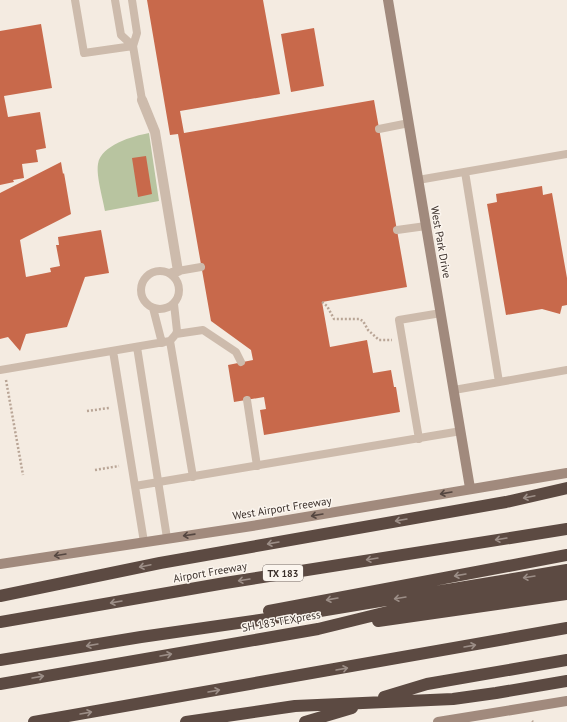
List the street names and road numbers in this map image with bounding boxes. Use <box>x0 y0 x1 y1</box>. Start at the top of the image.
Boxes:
street label: West Park Drive <box>428 205 454 280</box>
street label: West Airport Freeway <box>232 493 333 523</box>
street label: Airport Freeway <box>172 558 249 585</box>
road number: TX 183 <box>263 565 303 581</box>
street label: SH 183 TEXpress <box>240 607 322 635</box>

